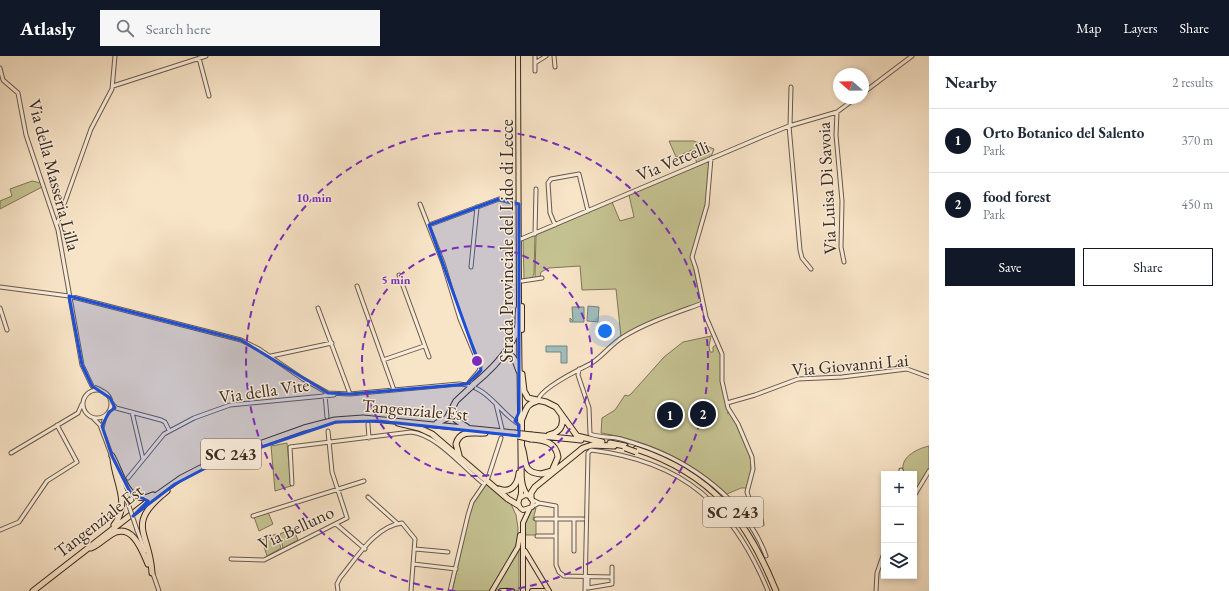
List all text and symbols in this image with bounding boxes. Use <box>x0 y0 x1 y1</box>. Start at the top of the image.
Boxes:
search box <box>100 10 380 46</box>
text: Atlasly <box>20 16 76 41</box>
icon: search <box>114 17 136 39</box>
text: Search here <box>146 19 211 38</box>
text: Map <box>1076 19 1101 37</box>
text: Layers <box>1123 19 1158 37</box>
text: Share <box>1180 19 1209 37</box>
north arrow <box>833 68 869 104</box>
text: Nearby <box>945 71 997 93</box>
text: 2 results <box>1172 74 1213 91</box>
street label: Via della Masseria Lilla <box>23 96 86 254</box>
street label: Strada Provinciale del Lido di Lecce <box>495 119 518 363</box>
street label: Via Luisa Di Savoia <box>812 120 841 255</box>
text: Orto Botanico del Salento <box>983 123 1144 142</box>
text: 1 <box>955 132 961 149</box>
text: 370 m <box>1182 132 1213 149</box>
street label: Via Vercelli <box>633 135 713 186</box>
text: Park <box>983 142 1005 159</box>
text: food forest <box>983 187 1051 206</box>
text: 10 min <box>296 190 332 206</box>
text: 2 <box>955 196 961 213</box>
text: 450 m <box>1182 196 1213 213</box>
text: Park <box>983 206 1005 223</box>
button: Save <box>945 248 1075 286</box>
button: Share <box>1083 248 1213 286</box>
text: 5 min <box>381 272 411 288</box>
your location <box>595 321 615 341</box>
street label: Via Giovanni Lai <box>791 348 910 381</box>
centre of rings <box>470 354 484 368</box>
street label: Via della Vite <box>217 373 311 408</box>
street label: Tangenziale Est <box>361 393 469 426</box>
pin: 2 <box>690 399 716 429</box>
pin: 1 <box>657 400 683 430</box>
road number: SC 243 <box>201 439 261 469</box>
map controls <box>881 471 917 579</box>
button: + <box>881 471 917 507</box>
street label: Tangenziale Est <box>50 479 148 562</box>
road number: SC 243 <box>703 497 763 527</box>
street label: Via Belluno <box>254 500 337 555</box>
button: − <box>881 507 917 543</box>
button: layers <box>881 543 917 579</box>

